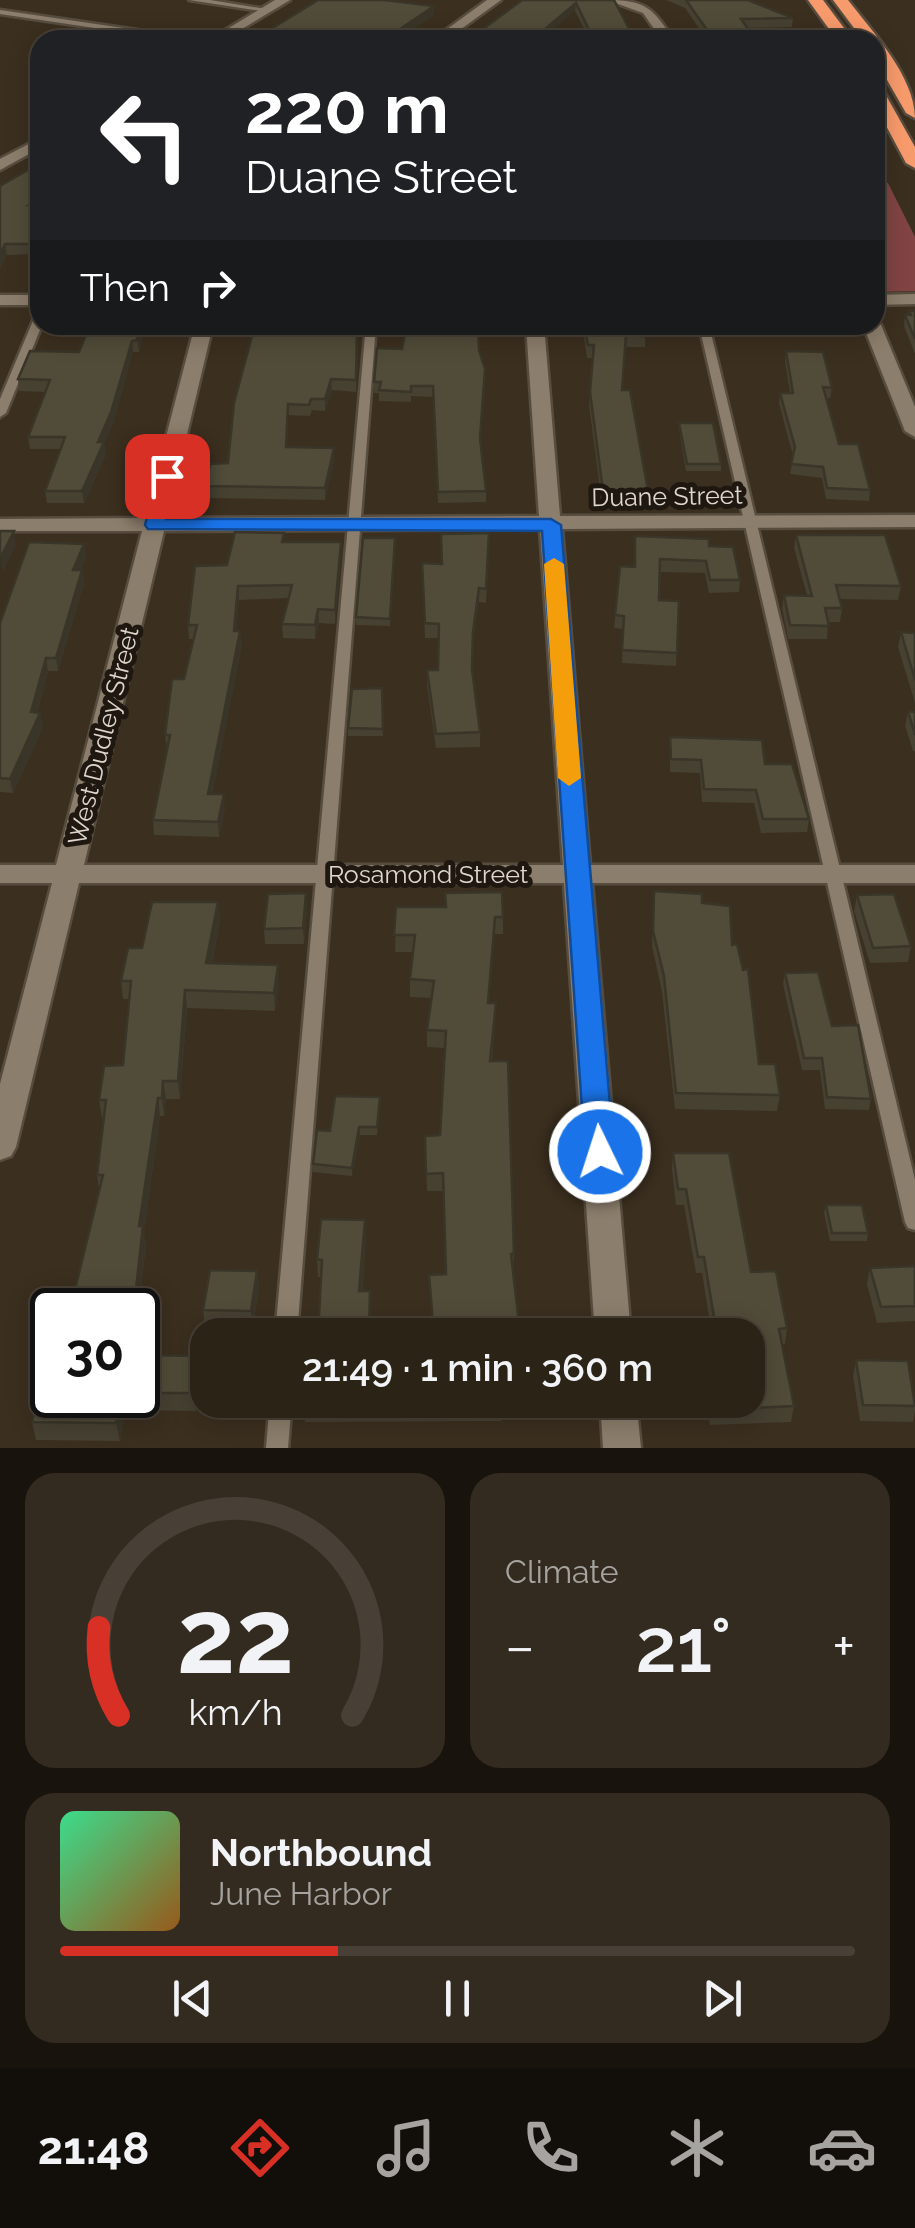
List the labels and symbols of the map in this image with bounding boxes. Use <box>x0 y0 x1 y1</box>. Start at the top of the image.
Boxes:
pin <box>125 434 210 519</box>
street label: Duane Street <box>591 480 744 512</box>
street label: West Dudley Street <box>61 623 145 848</box>
street label: Rosamond Street <box>328 859 529 889</box>
position arrow <box>548 1100 652 1204</box>
speed limit sign: 30 <box>30 1288 160 1418</box>

